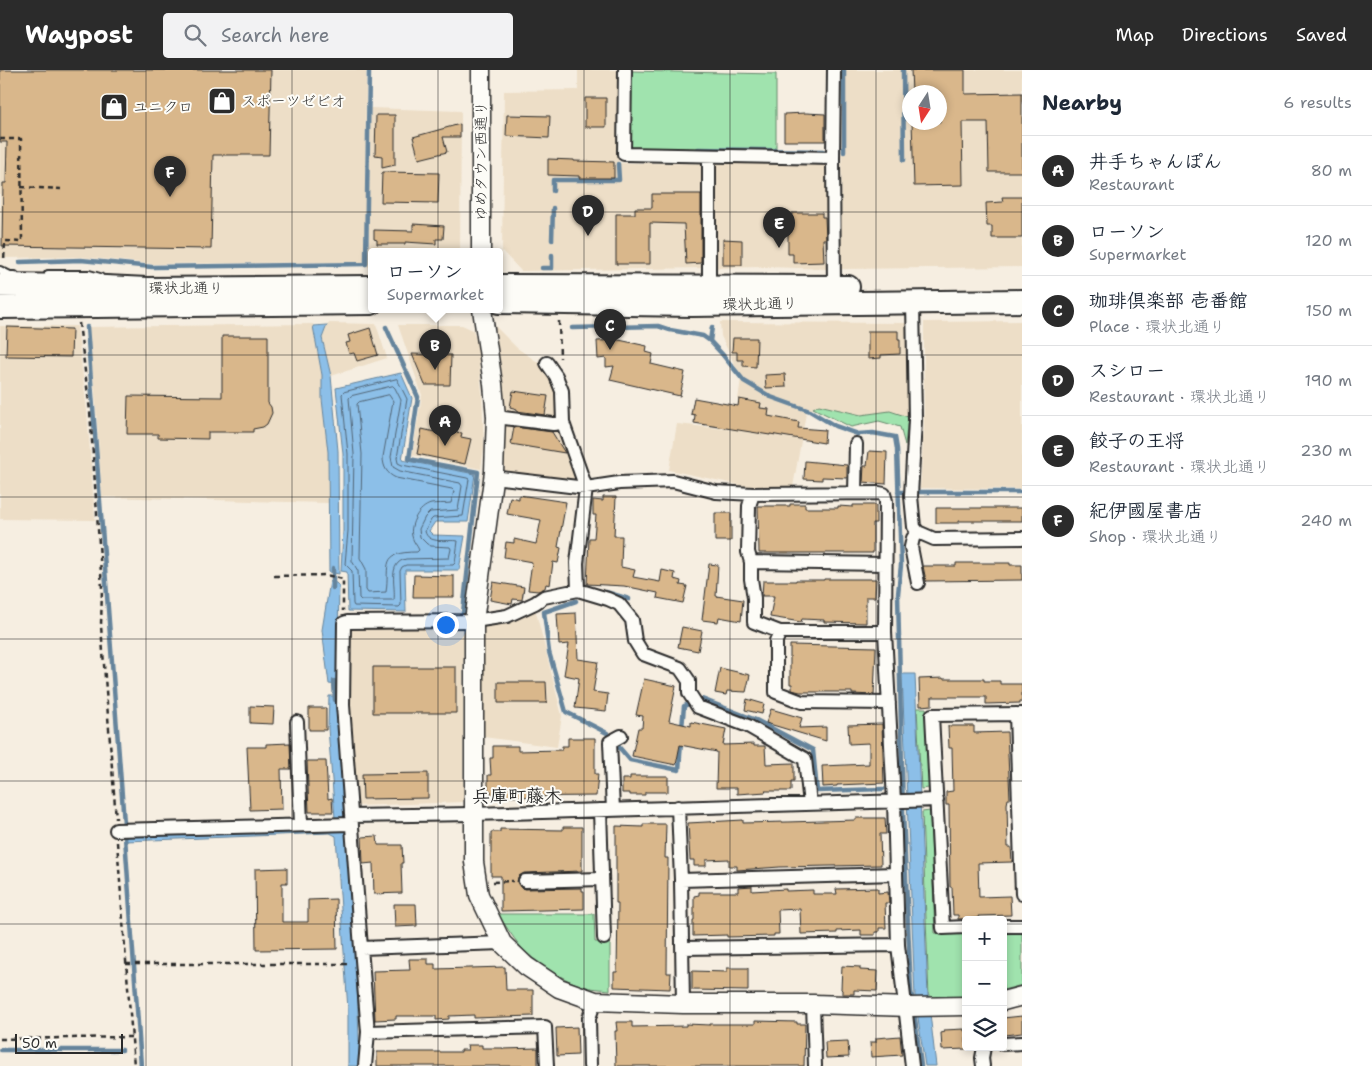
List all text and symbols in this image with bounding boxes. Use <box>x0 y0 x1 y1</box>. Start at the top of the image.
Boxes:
search box <box>163 13 513 58</box>
text: Waypost <box>25 19 133 51</box>
icon: search <box>181 21 209 49</box>
text: Search here <box>221 23 329 48</box>
text: Map <box>1116 23 1154 47</box>
text: Directions <box>1182 23 1268 47</box>
text: Saved <box>1296 23 1347 47</box>
north arrow <box>902 85 947 130</box>
shop icon: スポーツゼビオ <box>207 86 237 116</box>
text: Nearby <box>1042 89 1122 117</box>
place label: スポーツゼビオ <box>241 91 346 111</box>
shop icon: ユニクロ <box>99 92 129 122</box>
text: 6 results <box>1283 92 1352 113</box>
place label: ユニクロ <box>133 97 193 117</box>
street label: ゆめタウン西通り <box>471 101 491 221</box>
text: 井手ちゃんぽん <box>1089 149 1222 174</box>
pin: F <box>154 156 186 197</box>
text: A <box>1052 160 1064 181</box>
text: 80 m <box>1311 160 1352 181</box>
text: Restaurant <box>1089 174 1175 195</box>
pin: D <box>572 195 604 236</box>
pin: E <box>763 207 795 248</box>
text: ローソン <box>1089 219 1165 244</box>
text: B <box>1053 230 1063 251</box>
text: 120 m <box>1305 230 1352 251</box>
text: Supermarket <box>1089 244 1186 265</box>
popup <box>368 248 503 313</box>
text: ローソン <box>387 259 463 284</box>
street label: 環状北通り <box>148 278 224 298</box>
text: Supermarket <box>387 284 484 305</box>
text: 珈琲倶楽部 壱番館 <box>1089 288 1248 313</box>
street label: 環状北通り <box>722 293 798 315</box>
text: C <box>1053 300 1063 321</box>
text: 150 m <box>1305 300 1352 321</box>
pin: C <box>594 309 626 350</box>
text: Place · 環状北通り <box>1089 316 1225 337</box>
pin: B <box>419 329 451 370</box>
text: スシロー <box>1089 358 1165 383</box>
text: D <box>1052 370 1064 391</box>
text: 190 m <box>1305 370 1352 391</box>
text: Restaurant · 環状北通り <box>1089 386 1270 407</box>
pin: A <box>429 405 461 446</box>
text: 餃子の王将 <box>1089 428 1184 453</box>
text: E <box>1053 440 1063 461</box>
text: 230 m <box>1300 440 1352 461</box>
text: Restaurant · 環状北通り <box>1089 456 1270 477</box>
text: 紀伊國屋書店 <box>1089 498 1203 523</box>
text: F <box>1053 510 1063 531</box>
text: 240 m <box>1300 510 1352 531</box>
text: Shop · 環状北通り <box>1089 526 1222 547</box>
your location <box>433 612 459 638</box>
district label: 兵庫町藤木 <box>472 784 562 808</box>
map controls <box>962 916 1007 1051</box>
button: + <box>962 916 1007 961</box>
button: − <box>962 961 1007 1006</box>
button: layers <box>962 1006 1007 1051</box>
scale bar <box>15 1031 122 1054</box>
text: 50 m <box>22 1034 57 1052</box>

